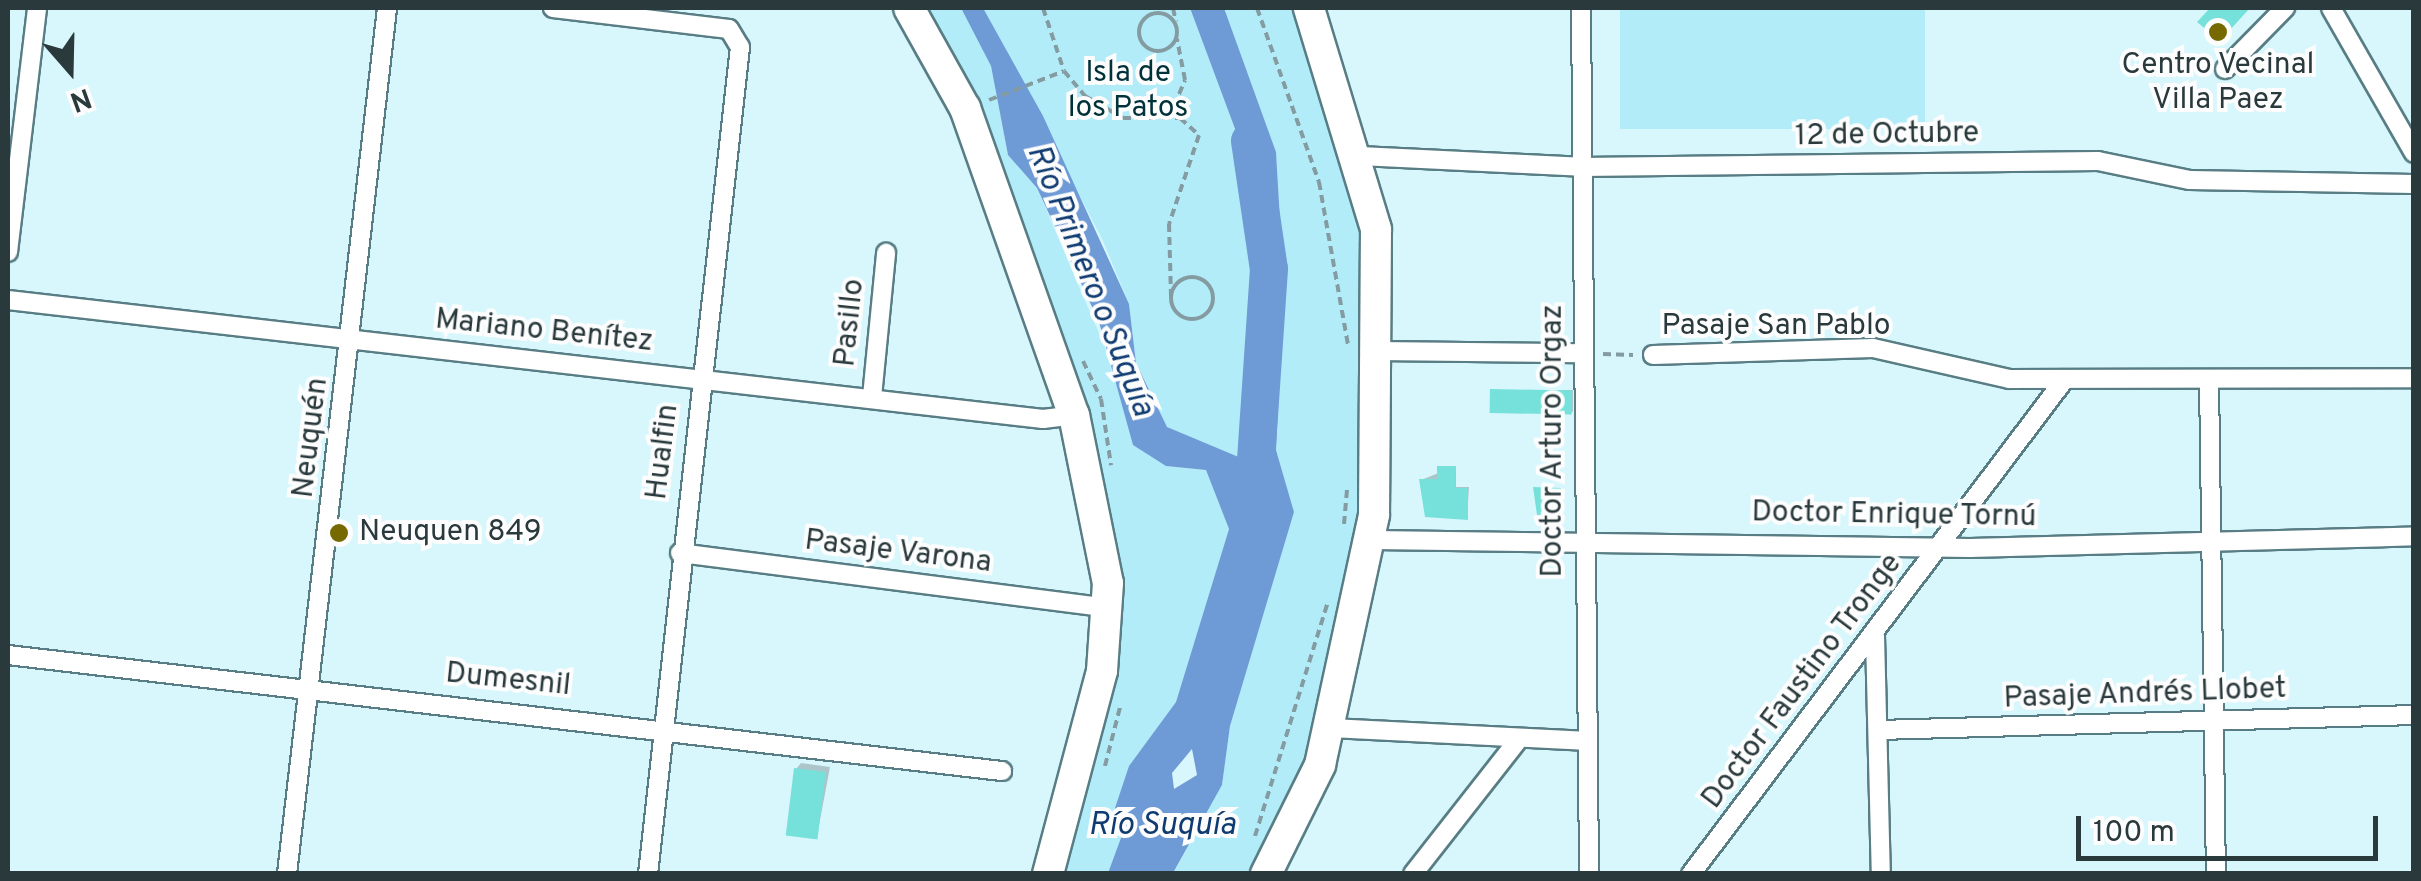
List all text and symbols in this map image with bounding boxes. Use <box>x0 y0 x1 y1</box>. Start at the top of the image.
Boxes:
north arrow <box>20 20 120 120</box>
marker: Centro Vecinal Villa Paez <box>2207 21 2229 43</box>
place label: Centro Vecinal Villa Paez <box>2121 48 2315 118</box>
park label: Isla de los Patos <box>1068 56 1188 126</box>
text: N <box>65 78 96 119</box>
street label: 12 de Octubre <box>1795 116 1979 156</box>
water label: Río Primero o Suquía <box>1017 140 1161 422</box>
street label: Pasillo <box>828 277 874 369</box>
street label: Mariano Benítez <box>433 303 655 361</box>
street label: Doctor Arturo Orgaz <box>1536 304 1572 578</box>
street label: Pasaje San Pablo <box>1662 309 1890 345</box>
street label: Neuquén <box>287 376 337 500</box>
street label: Hualfin <box>640 402 688 502</box>
street label: Doctor Enrique Tornú <box>1751 496 2037 536</box>
place label: Neuquen 849 <box>359 515 542 551</box>
marker: Neuquen 849 <box>328 522 350 544</box>
street label: Pasaje Varona <box>802 524 994 582</box>
street label: Doctor Faustino Tronge <box>1695 547 1911 817</box>
street label: Dumesnil <box>444 657 572 705</box>
street label: Pasaje Andrés Llobet <box>2002 672 2288 718</box>
scale bar <box>2081 796 2384 858</box>
water label: Río Suquía <box>1088 807 1236 845</box>
text: 100 m <box>2093 815 2175 852</box>

